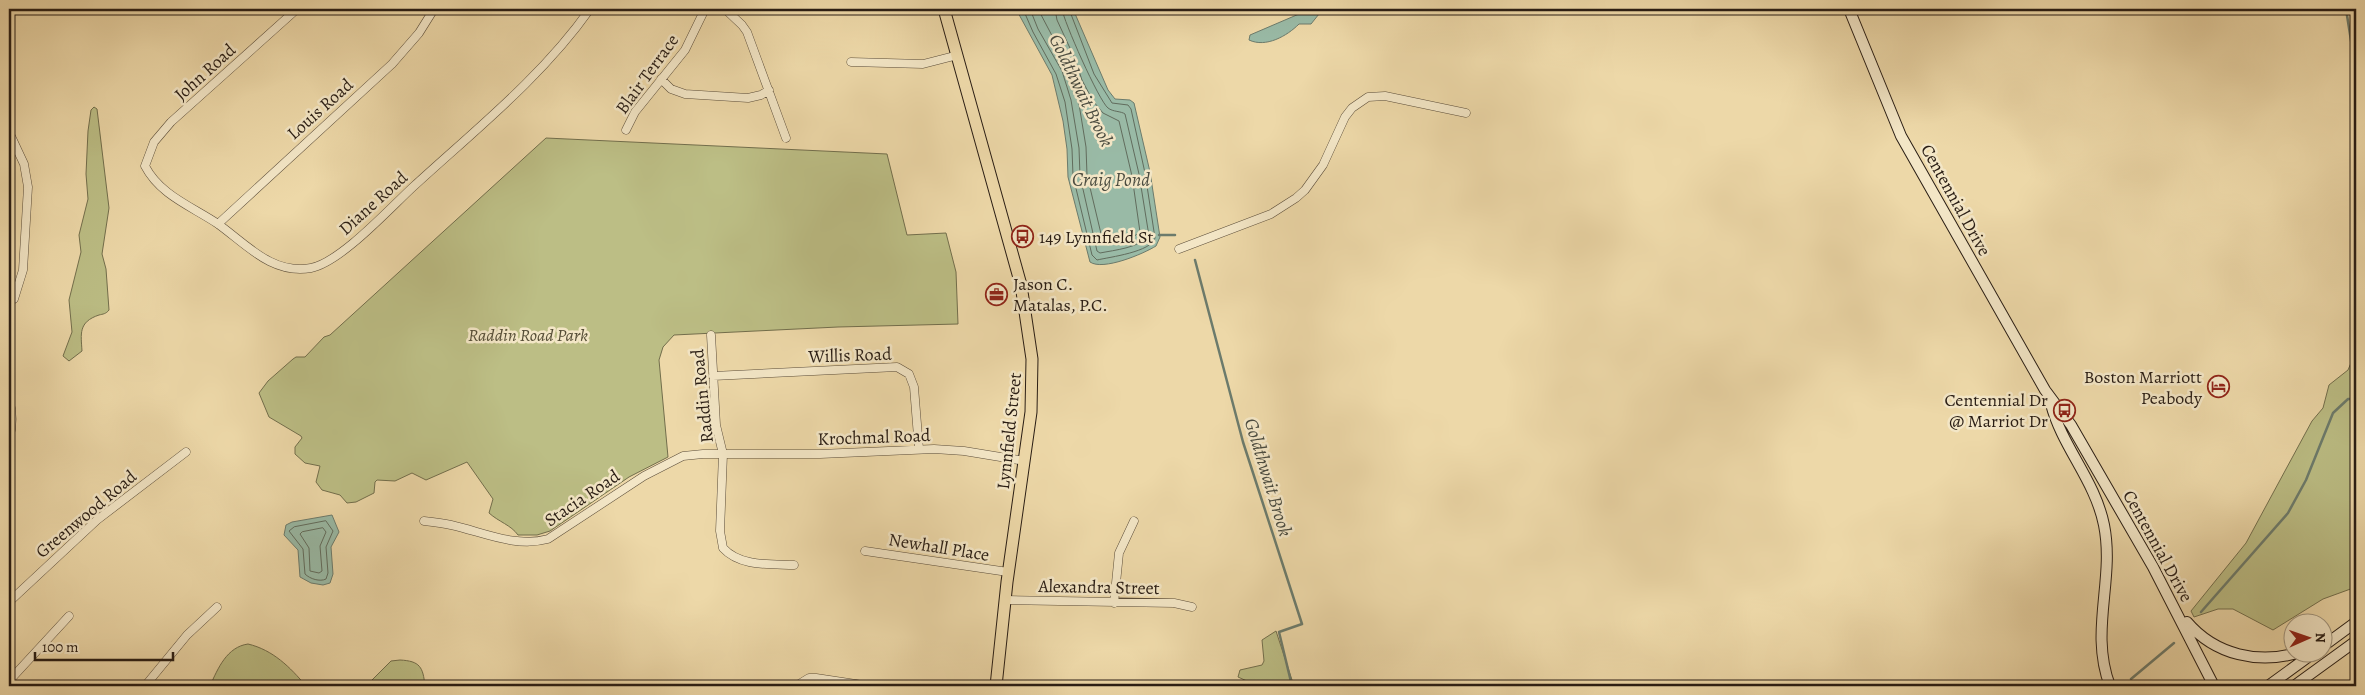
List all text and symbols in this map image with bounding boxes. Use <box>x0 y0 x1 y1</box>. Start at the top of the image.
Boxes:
street label: Blair Terrace <box>610 29 684 119</box>
water label: Goldthwait Brook <box>1043 30 1120 151</box>
street label: John Road <box>169 38 241 106</box>
street label: Louis Road <box>282 73 358 145</box>
street label: Centennial Drive <box>1915 140 1997 260</box>
street label: Diane Road <box>333 165 413 240</box>
water label: Craig Pond <box>1072 167 1150 193</box>
bus stop icon: 149 Lynnfield St <box>1011 225 1035 249</box>
place label: 149 Lynnfield St <box>1039 225 1154 249</box>
place label: Jason C. Matalas, P.C. <box>1013 272 1108 317</box>
office icon: Jason C. Matalas, P.C. <box>985 282 1009 306</box>
park label: Raddin Road Park <box>468 323 588 347</box>
street label: Willis Road <box>807 342 892 368</box>
street label: Raddin Road <box>685 348 719 444</box>
place label: Boston Marriott Peabody <box>2084 365 2203 410</box>
street label: Lynnfield Street <box>991 371 1027 491</box>
hotel icon: Boston Marriott Peabody <box>2206 375 2230 399</box>
place label: Centennial Dr @ Marriot Dr <box>1944 388 2048 433</box>
bus stop icon: Centennial Dr @ Marriot Dr <box>2052 398 2076 422</box>
water label: Goldthwait Brook <box>1238 415 1298 540</box>
street label: Krochmal Road <box>817 423 931 451</box>
street label: Greenwood Road <box>30 464 142 563</box>
street label: Stacia Road <box>540 464 625 532</box>
street label: Centennial Drive <box>2117 486 2199 606</box>
street label: Newhall Place <box>887 527 991 567</box>
street label: Alexandra Street <box>1037 574 1160 600</box>
north arrow <box>2282 612 2332 662</box>
scale bar <box>35 630 172 662</box>
text: N <box>2311 632 2330 643</box>
text: 100 m <box>42 637 79 657</box>

